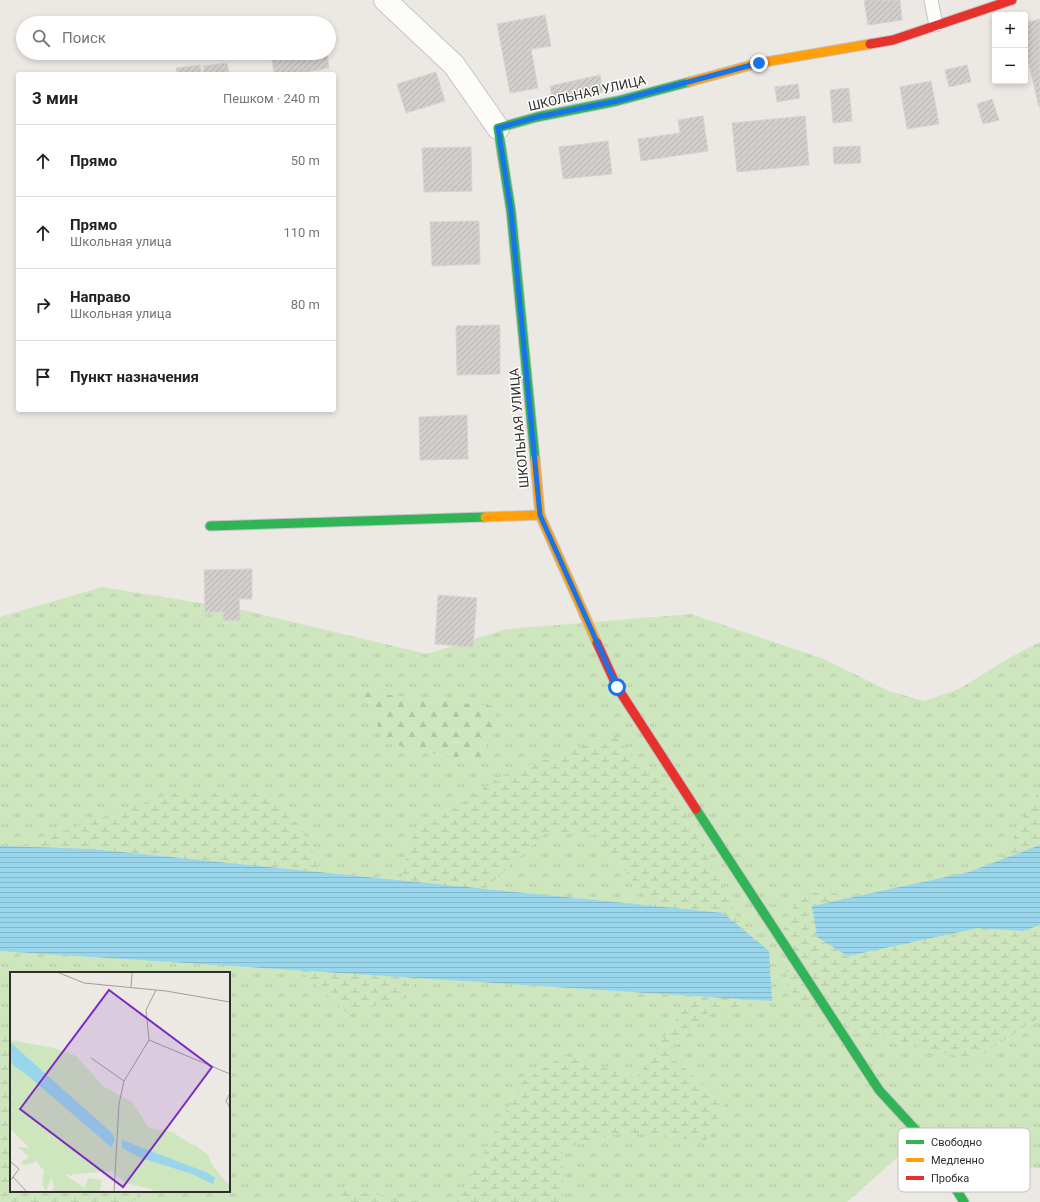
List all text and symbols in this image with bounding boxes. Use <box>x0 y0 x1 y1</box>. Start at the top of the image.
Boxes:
map controls <box>992 12 1028 84</box>
button: + <box>992 12 1028 48</box>
search box <box>16 16 336 60</box>
icon: search <box>30 27 52 49</box>
text: Поиск <box>62 29 106 47</box>
button: − <box>992 48 1028 84</box>
route end <box>750 54 768 72</box>
street label: ШКОЛЬНАЯ УЛИЦА <box>527 72 648 114</box>
text: 3 мин <box>32 88 78 108</box>
text: Пешком · 240 m <box>223 91 320 106</box>
icon: ahead <box>32 150 54 172</box>
text: Прямо <box>70 152 117 170</box>
text: 50 m <box>291 153 320 168</box>
text: Прямо <box>70 216 117 234</box>
icon: ahead <box>32 222 54 244</box>
text: 110 m <box>283 225 320 240</box>
text: Школьная улица <box>70 234 172 249</box>
text: Направо <box>70 288 131 306</box>
icon: right <box>32 294 54 316</box>
text: 80 m <box>291 297 320 312</box>
text: Школьная улица <box>70 306 172 321</box>
icon: arrive <box>32 366 54 388</box>
street label: ШКОЛЬНАЯ УЛИЦА <box>506 367 532 489</box>
text: Пункт назначения <box>70 368 199 386</box>
route start <box>608 678 626 696</box>
inset map <box>10 972 230 1192</box>
legend <box>898 1128 1030 1192</box>
text: Свободно <box>931 1136 982 1149</box>
text: Медленно <box>931 1154 984 1167</box>
text: Пробка <box>931 1172 969 1185</box>

